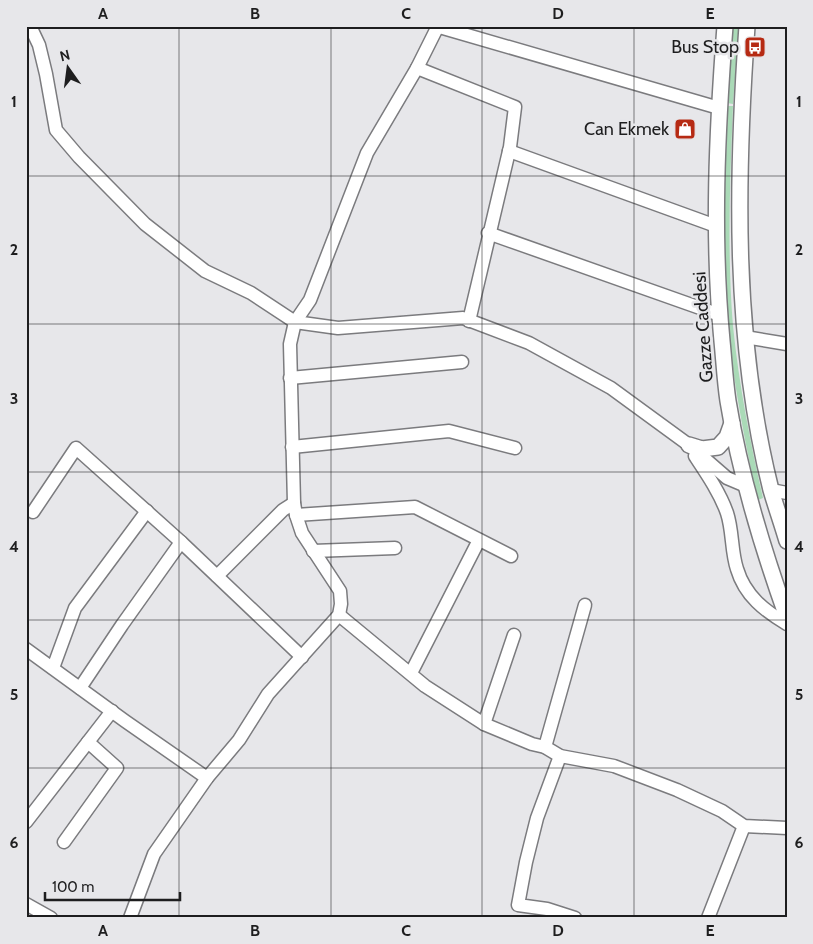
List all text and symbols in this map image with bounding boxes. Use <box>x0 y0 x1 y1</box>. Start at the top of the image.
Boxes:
text: A <box>98 4 108 23</box>
text: B <box>250 4 260 23</box>
text: C <box>401 4 411 23</box>
text: D <box>552 4 564 23</box>
text: E <box>705 4 715 23</box>
bus stop icon: Bus Stop <box>743 35 767 59</box>
place label: Bus Stop <box>671 36 739 58</box>
north arrow <box>42 42 92 92</box>
text: N <box>58 45 72 65</box>
text: 1 <box>11 92 17 111</box>
text: 1 <box>796 92 802 111</box>
shop icon: Can Ekmek <box>673 117 697 141</box>
place label: Can Ekmek <box>584 118 670 140</box>
text: 2 <box>10 240 18 259</box>
text: 2 <box>795 240 803 259</box>
street label: Gazze Caddesi <box>688 271 718 383</box>
text: 3 <box>10 389 18 408</box>
text: 3 <box>795 389 803 408</box>
text: 4 <box>9 537 19 556</box>
text: 4 <box>794 537 804 556</box>
text: 5 <box>10 685 18 704</box>
text: 5 <box>795 685 803 704</box>
text: 6 <box>10 833 19 852</box>
text: 6 <box>795 833 804 852</box>
scale bar <box>45 869 180 901</box>
text: 100 m <box>52 878 94 896</box>
text: A <box>98 921 108 940</box>
text: B <box>250 921 260 940</box>
text: C <box>401 921 411 940</box>
text: D <box>552 921 564 940</box>
text: E <box>705 921 715 940</box>

